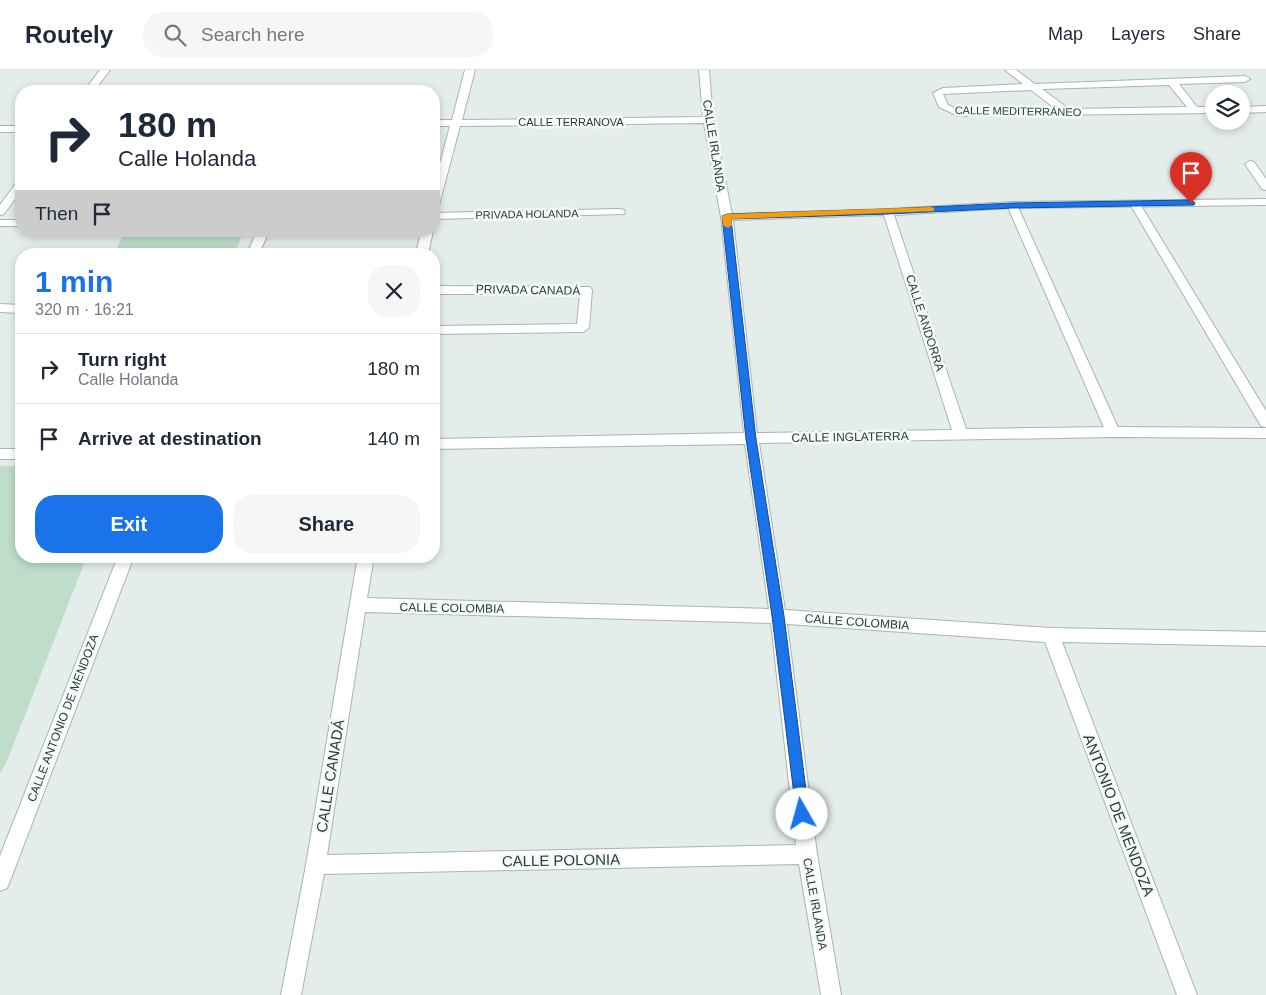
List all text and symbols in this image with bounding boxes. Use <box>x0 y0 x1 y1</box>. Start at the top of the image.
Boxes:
search box <box>143 12 493 57</box>
text: Routely <box>25 21 113 48</box>
icon: search <box>161 21 189 49</box>
text: Search here <box>201 24 305 45</box>
text: Map <box>1048 24 1083 44</box>
text: Layers <box>1111 24 1165 44</box>
text: Share <box>1193 24 1241 44</box>
map controls <box>1205 85 1250 130</box>
button: layers <box>1205 85 1250 130</box>
street label: CALLE IRLANDA <box>700 99 728 193</box>
street label: CALLE MEDITERRÁNEO <box>955 104 1082 118</box>
icon: right <box>35 105 100 170</box>
text: 180 m <box>118 105 217 144</box>
street label: CALLE TERRANOVA <box>518 116 624 128</box>
text: Calle Holanda <box>118 146 256 171</box>
pin <box>1170 152 1212 203</box>
icon: arrive <box>1177 159 1205 187</box>
icon: arrive <box>88 200 116 228</box>
text: Then <box>35 203 78 224</box>
street label: PRIVADA HOLANDA <box>475 207 579 221</box>
text: 1 min <box>35 265 113 298</box>
button: close <box>368 265 420 317</box>
street label: CALLE ANDORRA <box>903 273 947 373</box>
street label: PRIVADA CANADÁ <box>476 281 580 298</box>
text: 320 m · 16:21 <box>35 301 134 318</box>
text: Turn right <box>78 349 166 370</box>
icon: right <box>35 355 63 383</box>
text: 180 m <box>367 358 420 379</box>
text: Calle Holanda <box>78 371 179 388</box>
icon: arrive <box>35 425 63 453</box>
text: Arrive at destination <box>78 428 262 449</box>
text: 140 m <box>367 428 420 449</box>
street label: CALLE INGLATERRA <box>791 429 909 445</box>
button: Exit <box>35 495 223 553</box>
button: Share <box>233 495 420 553</box>
street label: CALLE COLOMBIA <box>400 600 504 616</box>
street label: CALLE COLOMBIA <box>804 611 910 633</box>
street label: CALLE ANTONIO DE MENDOZA <box>24 632 102 804</box>
street label: CALLE CANADÁ <box>313 718 347 834</box>
street label: ANTONIO DE MENDOZA <box>1080 732 1158 898</box>
position arrow <box>775 787 827 839</box>
street label: CALLE POLONIA <box>502 850 620 870</box>
street label: CALLE IRLANDA <box>800 857 830 951</box>

